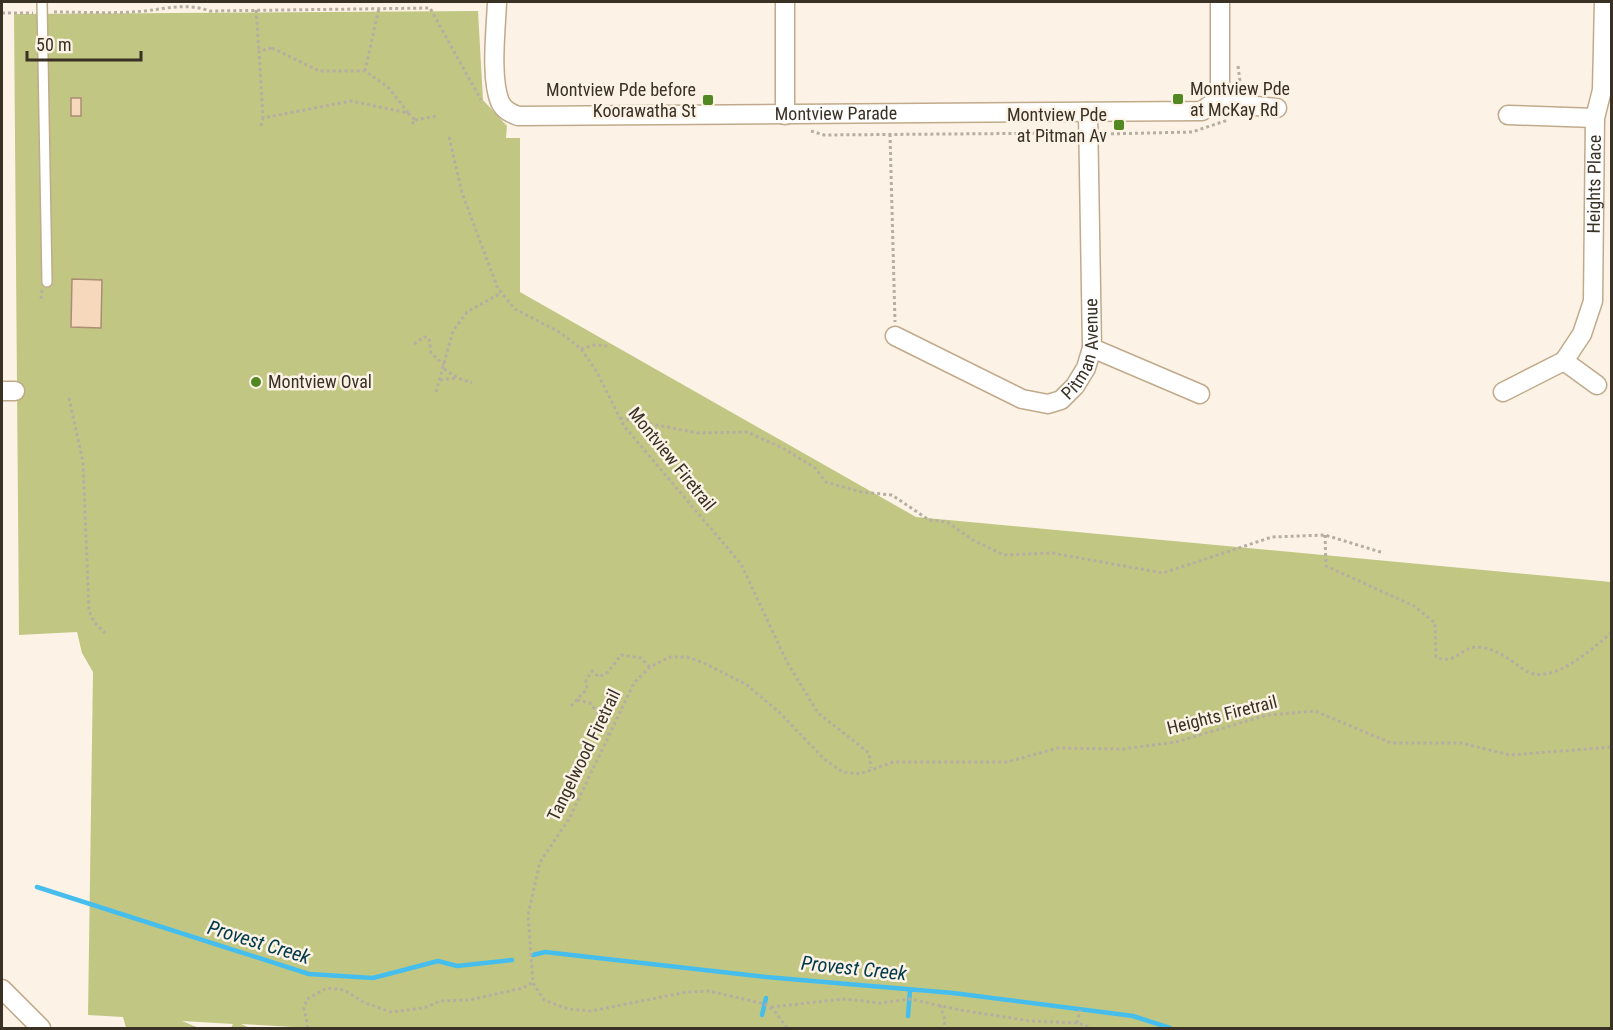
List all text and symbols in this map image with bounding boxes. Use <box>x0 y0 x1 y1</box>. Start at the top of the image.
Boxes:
scale bar <box>27 24 141 62</box>
text: 50 m <box>36 34 71 55</box>
place label: Montview Pde at McKay Rd <box>1190 78 1290 120</box>
place label: Montview Pde before Koorawatha St <box>546 79 696 121</box>
marker: Montview Pde at McKay Rd <box>1171 92 1185 106</box>
marker: Montview Pde before Koorawatha St <box>701 93 715 107</box>
street label: Montview Parade <box>775 102 897 124</box>
place label: Montview Pde at Pitman Av <box>1007 104 1107 146</box>
marker: Montview Pde at Pitman Av <box>1112 118 1126 132</box>
street label: Heights Place <box>1583 135 1605 233</box>
street label: Pitman Avenue <box>1057 298 1102 404</box>
place label: Montview Oval <box>268 371 372 392</box>
marker: Montview Oval <box>249 375 263 389</box>
street label: Montview Firetrail <box>624 403 720 515</box>
street label: Tangelwood Firetrail <box>543 686 625 824</box>
street label: Heights Firetrail <box>1165 691 1279 738</box>
water label: Provest Creek <box>205 915 314 969</box>
water label: Provest Creek <box>800 951 909 986</box>

